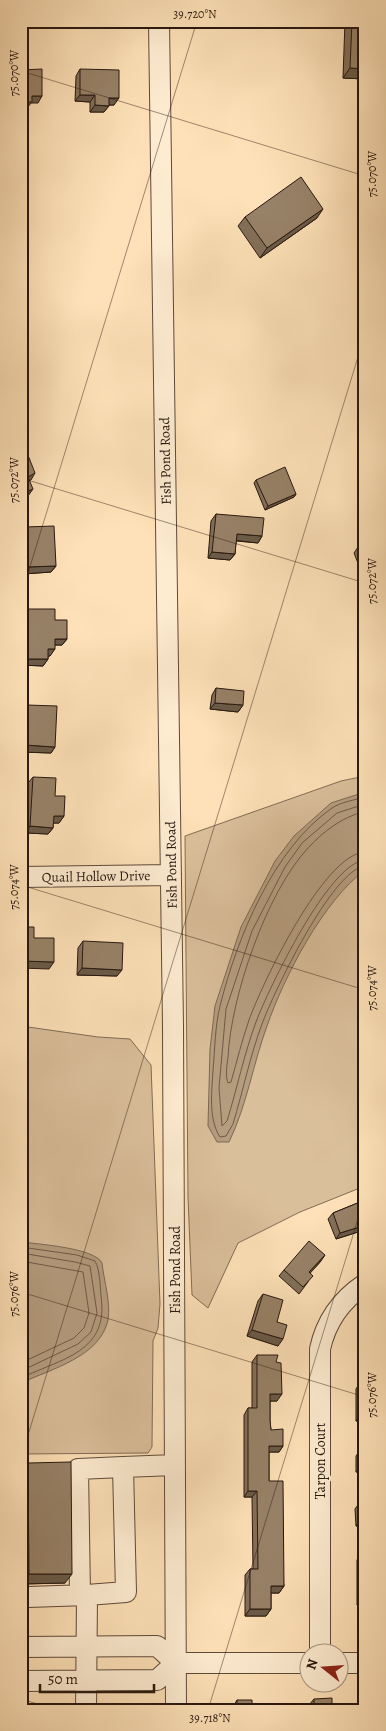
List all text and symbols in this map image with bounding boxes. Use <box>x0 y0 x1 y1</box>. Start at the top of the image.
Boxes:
text: 39.720°N <box>173 6 217 22</box>
text: 75.070°W <box>6 49 22 96</box>
text: 75.070°W <box>364 150 380 197</box>
street label: Fish Pond Road <box>155 416 176 505</box>
text: 75.072°W <box>6 456 22 503</box>
text: 75.072°W <box>364 557 380 604</box>
street label: Fish Pond Road <box>161 820 182 909</box>
text: 75.074°W <box>6 863 22 910</box>
street label: Quail Hollow Drive <box>41 866 151 887</box>
text: 75.074°W <box>364 964 380 1011</box>
street label: Fish Pond Road <box>166 1226 185 1314</box>
text: 75.076°W <box>6 1270 22 1317</box>
text: 75.076°W <box>364 1371 380 1418</box>
street label: Tarpon Court <box>311 1422 330 1499</box>
north arrow <box>298 1644 348 1694</box>
text: N <box>301 1657 323 1672</box>
scale bar <box>40 1661 154 1693</box>
text: 50 m <box>48 1669 78 1689</box>
text: 39.718°N <box>189 1710 231 1726</box>

